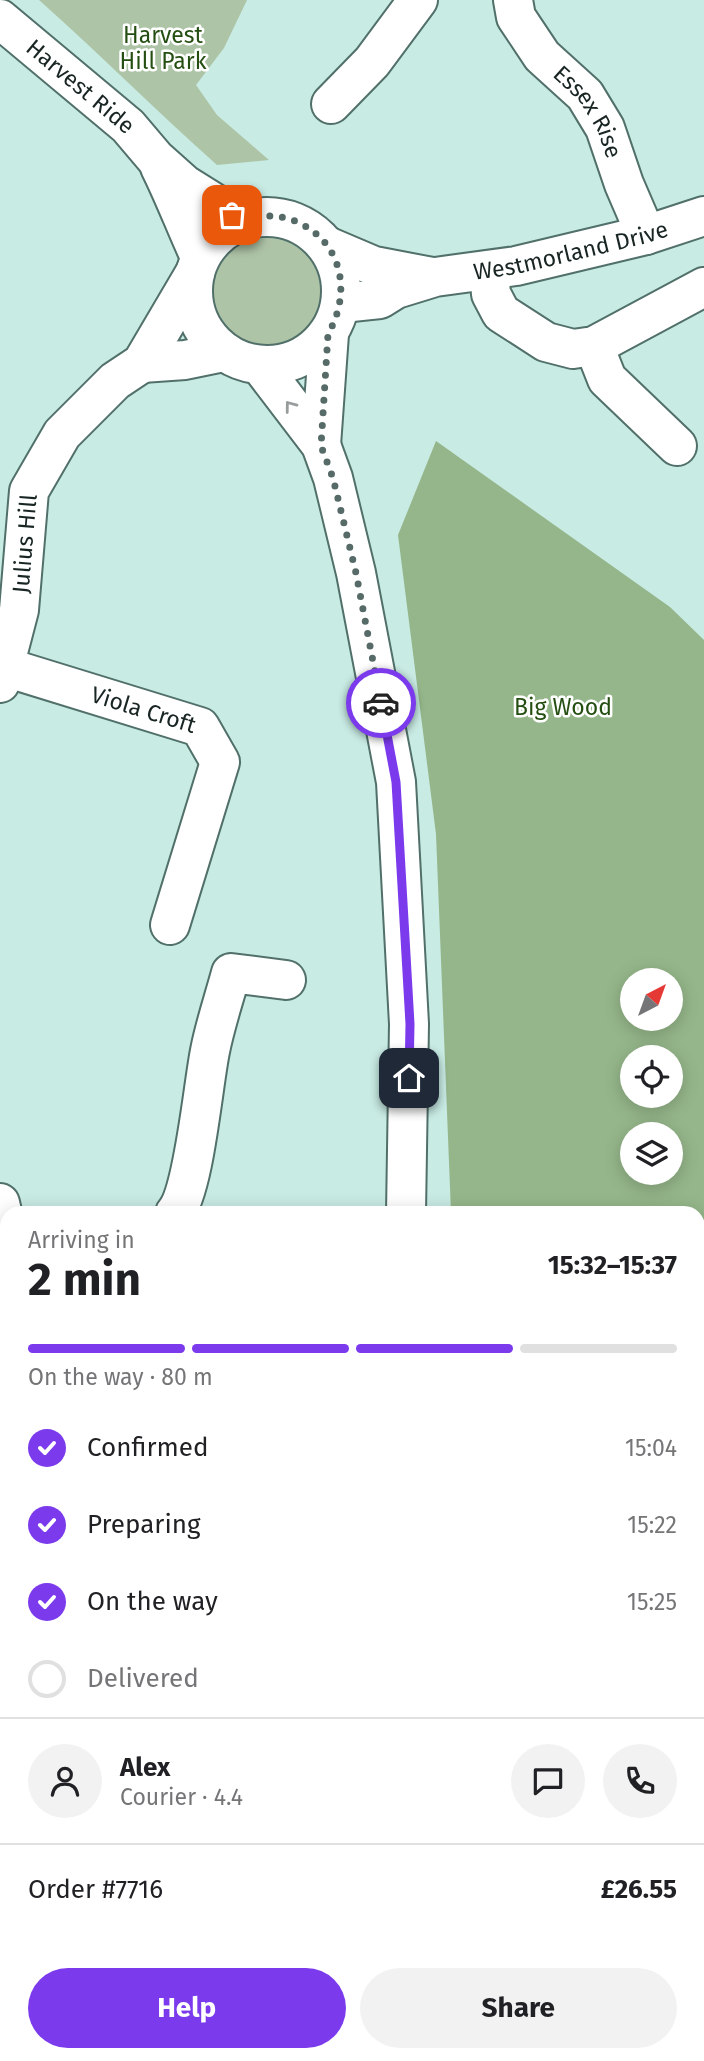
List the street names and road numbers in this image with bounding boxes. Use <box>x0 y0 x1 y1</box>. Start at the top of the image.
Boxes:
street label: Harvest Ride <box>21 33 140 140</box>
street label: Essex Rise <box>548 59 628 161</box>
street label: Westmorland Drive <box>471 215 671 286</box>
street label: Julius Hill <box>6 493 43 594</box>
street label: Viola Croft <box>88 680 200 739</box>

